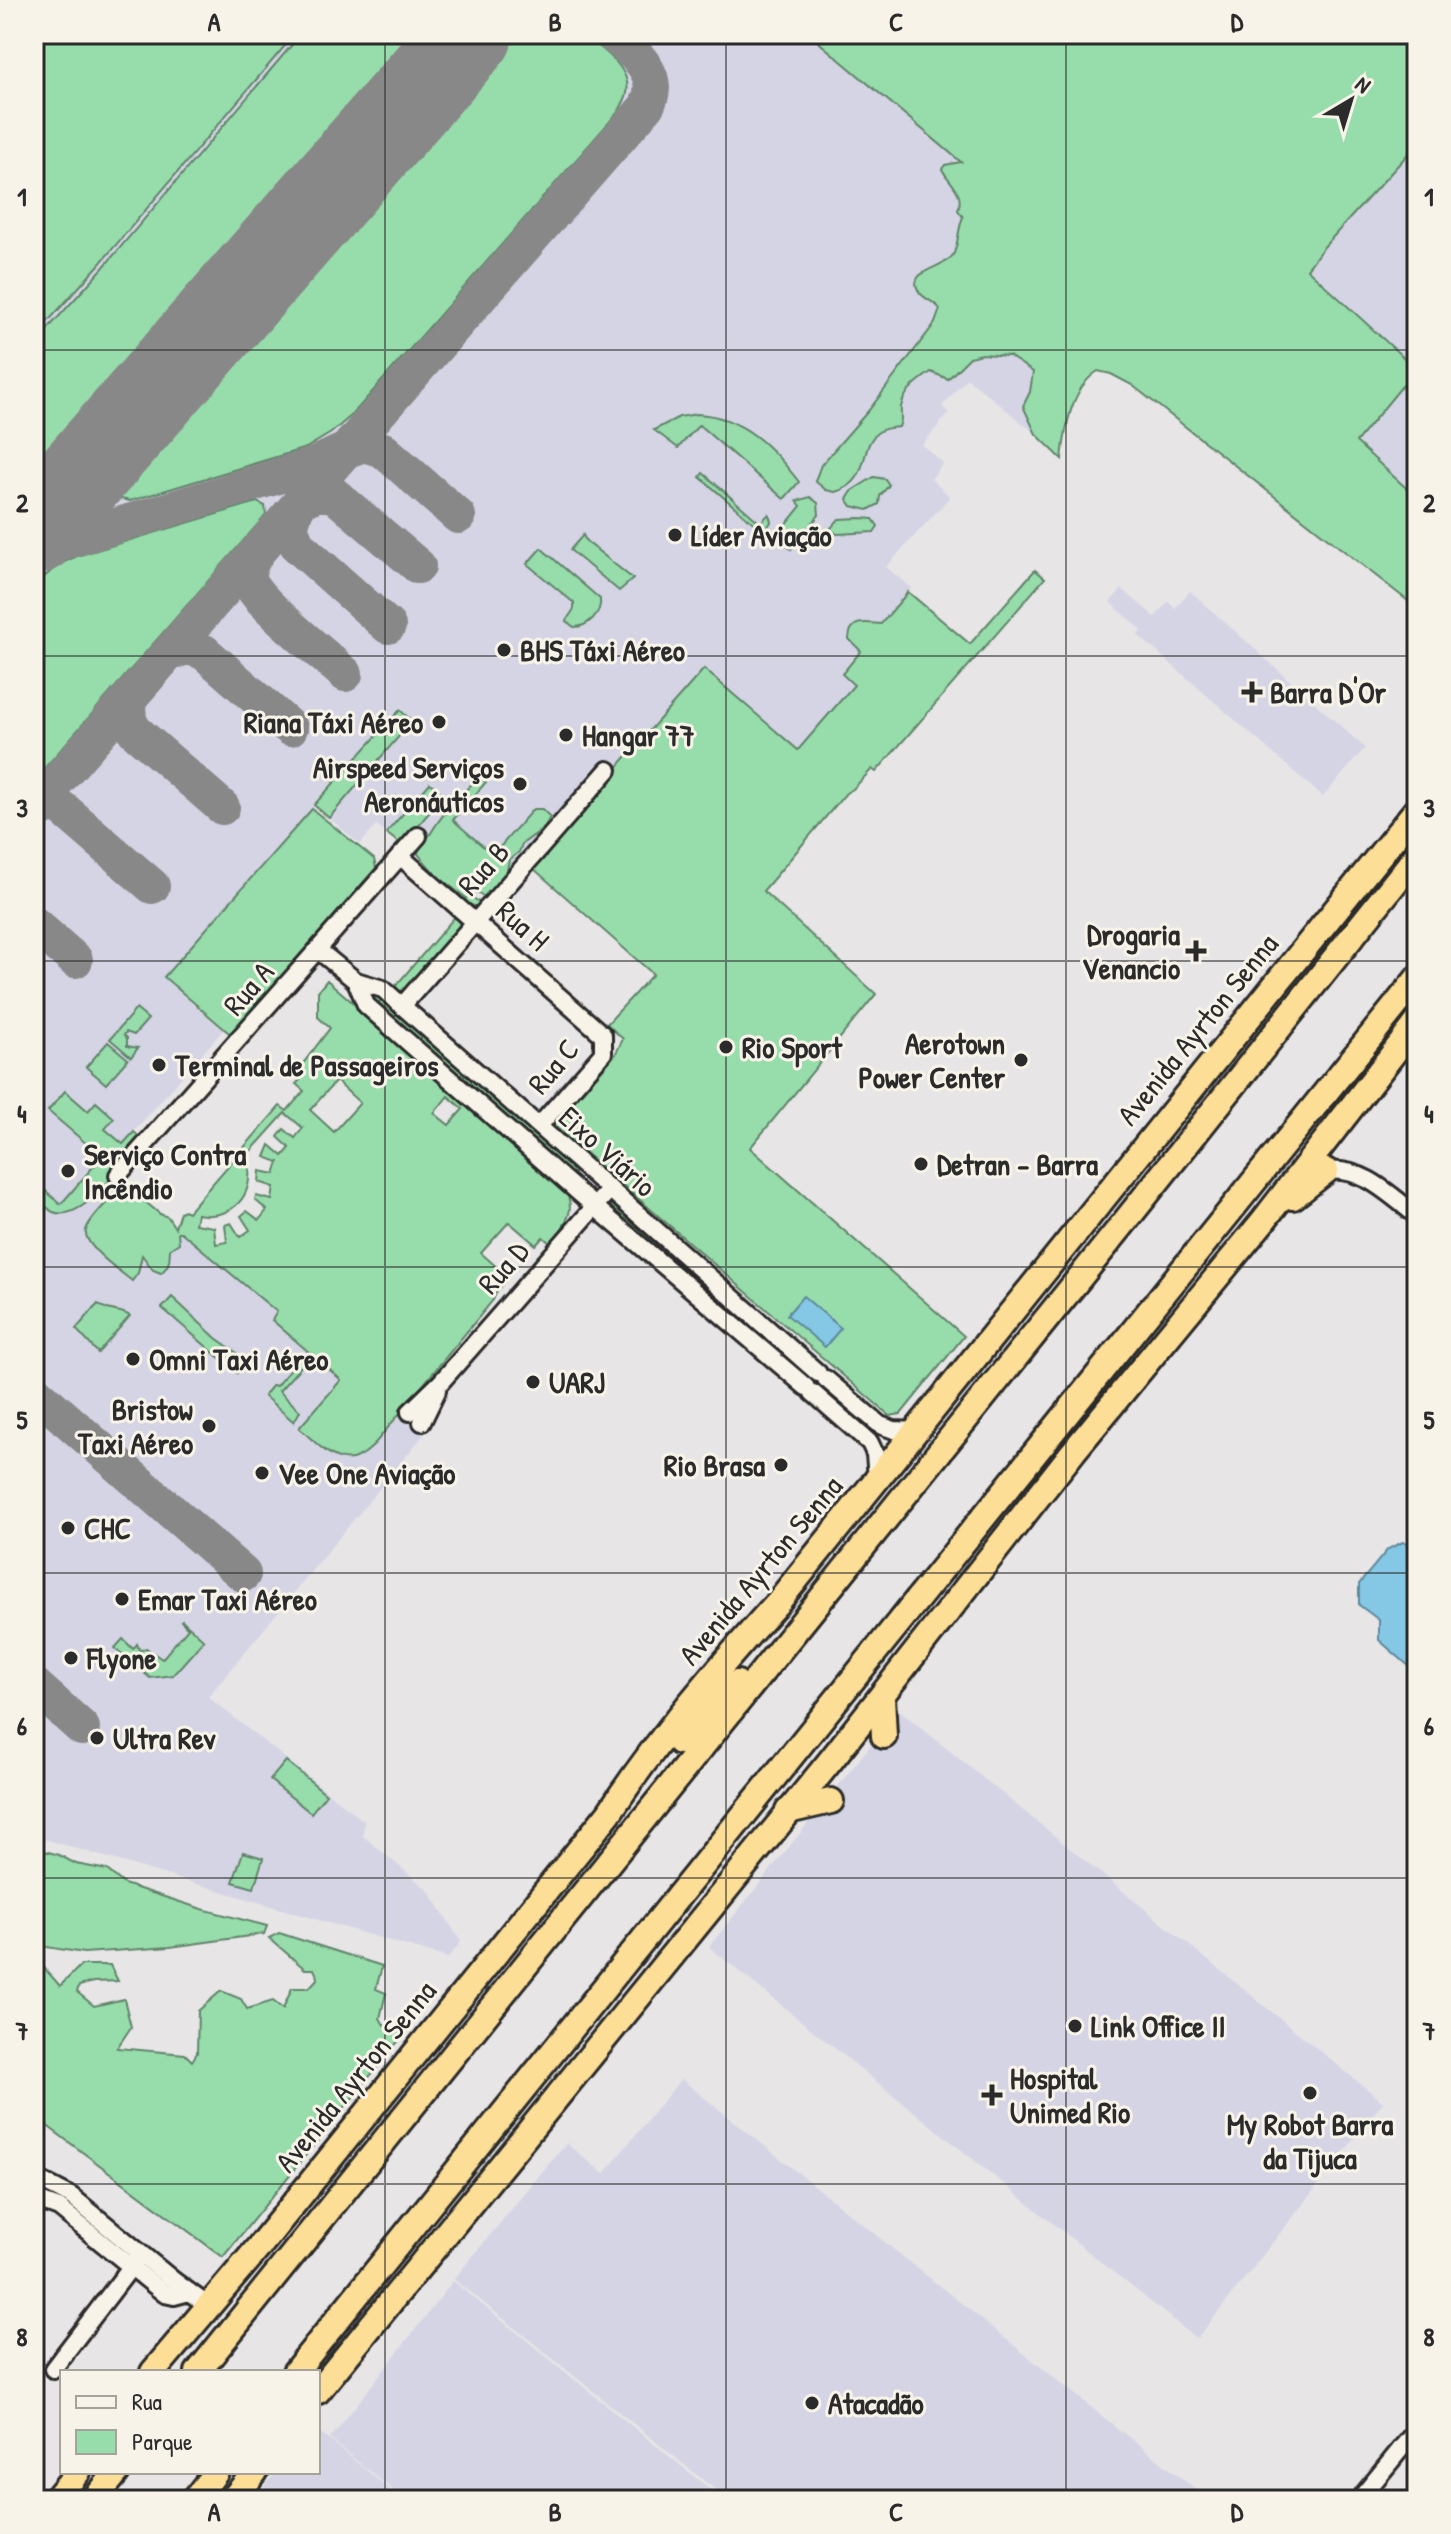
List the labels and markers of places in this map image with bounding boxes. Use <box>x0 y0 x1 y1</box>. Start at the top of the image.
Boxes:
place label: Líder Aviação <box>691 515 832 555</box>
marker: Líder Aviação <box>666 526 684 544</box>
place label: BHS Táxi Aéreo <box>520 630 685 670</box>
marker: BHS Táxi Aéreo <box>495 641 513 659</box>
place label: Barra D'Or <box>1270 672 1387 712</box>
marker: Barra D'Or <box>1241 681 1263 703</box>
place label: Riana Táxi Aéreo <box>244 702 423 742</box>
marker: Riana Táxi Aéreo <box>430 713 448 731</box>
place label: Hangar 77 <box>582 715 695 756</box>
marker: Hangar 77 <box>557 726 575 744</box>
place label: Airspeed Serviços Aeronáuticos <box>313 747 504 821</box>
marker: Airspeed Serviços Aeronáuticos <box>511 775 529 793</box>
place label: Drogaria Venancio <box>1082 914 1180 988</box>
marker: Drogaria Venancio <box>1187 942 1205 960</box>
place label: Aerotown Power Center <box>858 1023 1005 1097</box>
place label: Rio Sport <box>742 1027 844 1068</box>
marker: Rio Sport <box>717 1038 735 1056</box>
place label: Terminal de Passageiros <box>174 1045 439 1086</box>
marker: Aerotown Power Center <box>1012 1051 1030 1069</box>
marker: Terminal de Passageiros <box>150 1056 168 1074</box>
place label: Serviço Contra Incêndio <box>84 1134 247 1208</box>
place label: Detran - Barra <box>937 1144 1098 1184</box>
marker: Detran - Barra <box>912 1155 930 1173</box>
marker: Serviço Contra Incêndio <box>59 1162 77 1180</box>
place label: Omni Taxi Aéreo <box>149 1339 328 1379</box>
marker: Omni Taxi Aéreo <box>124 1350 142 1368</box>
place label: UARJ <box>549 1362 605 1402</box>
marker: UARJ <box>524 1373 542 1391</box>
place label: Bristow Taxi Aéreo <box>77 1389 193 1463</box>
marker: Bristow Taxi Aéreo <box>200 1417 218 1435</box>
place label: Rio Brasa <box>664 1445 765 1485</box>
place label: Vee One Aviação <box>278 1453 455 1493</box>
marker: Rio Brasa <box>772 1456 790 1474</box>
marker: Vee One Aviação <box>253 1464 271 1482</box>
place label: CHC <box>84 1508 131 1548</box>
marker: CHC <box>59 1519 77 1537</box>
place label: Emar Taxi Aéreo <box>138 1579 317 1619</box>
marker: Emar Taxi Aéreo <box>113 1590 131 1608</box>
place label: Flyone <box>86 1638 157 1679</box>
marker: Flyone <box>62 1649 80 1667</box>
place label: Ultra Rev <box>113 1718 217 1758</box>
marker: Ultra Rev <box>88 1729 106 1747</box>
place label: Link Office II <box>1091 2006 1226 2046</box>
marker: Link Office II <box>1066 2017 1084 2035</box>
place label: Hospital Unimed Rio <box>1010 2058 1130 2132</box>
marker: Hospital Unimed Rio <box>981 2084 1003 2106</box>
marker: My Robot Barra da Tijuca <box>1301 2084 1319 2102</box>
place label: My Robot Barra da Tijuca <box>1227 2104 1394 2178</box>
place label: Atacadão <box>828 2383 924 2423</box>
marker: Atacadão <box>803 2394 821 2412</box>

